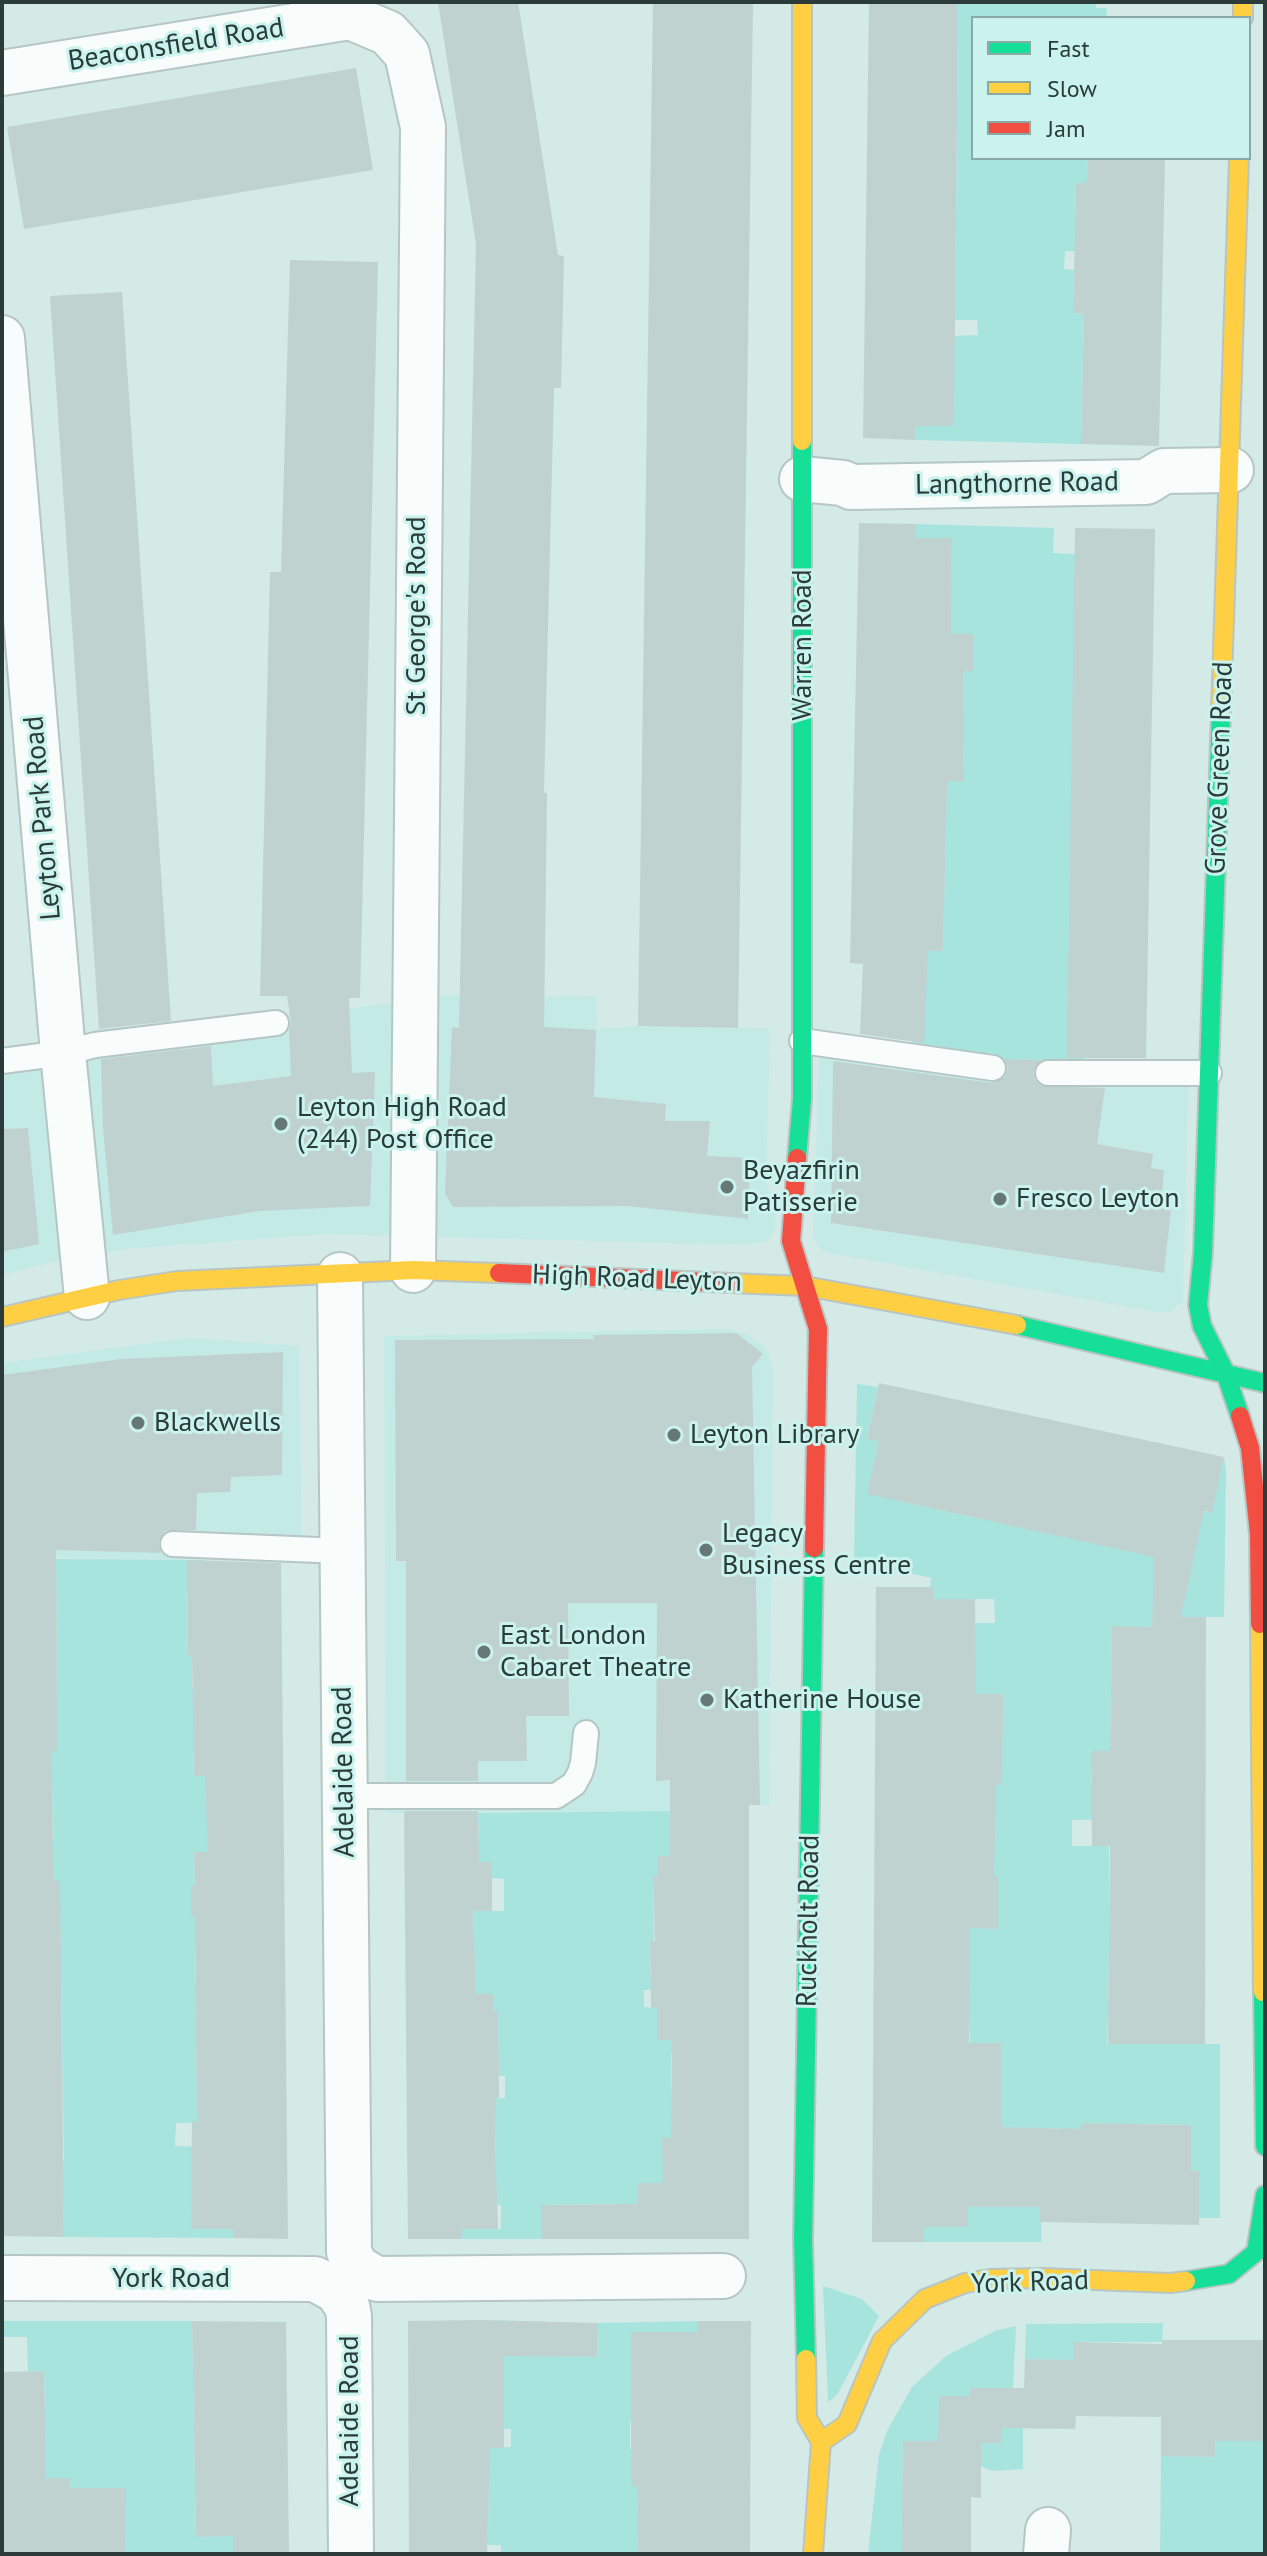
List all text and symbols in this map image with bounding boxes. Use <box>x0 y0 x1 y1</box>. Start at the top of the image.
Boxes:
street label: Beaconsfield Road <box>66 11 286 79</box>
legend <box>971 16 1251 160</box>
text: Fast <box>1047 33 1090 64</box>
text: Slow <box>1047 73 1097 104</box>
text: Jam <box>1047 113 1085 144</box>
street label: Langthorne Road <box>915 465 1119 503</box>
street label: St George's Road <box>400 516 434 716</box>
street label: Warren Road <box>786 569 820 721</box>
street label: Grove Green Road <box>1199 661 1241 875</box>
street label: Leyton Park Road <box>17 715 69 921</box>
place label: Leyton High Road (244) Post Office <box>297 1091 507 1157</box>
marker: Leyton High Road (244) Post Office <box>272 1115 290 1133</box>
place label: Beyazfirin Patisserie <box>743 1154 860 1220</box>
marker: Beyazfirin Patisserie <box>718 1178 736 1196</box>
place label: Fresco Leyton <box>1016 1182 1179 1216</box>
marker: Fresco Leyton <box>991 1190 1009 1208</box>
street label: High Road Leyton <box>532 1259 742 1299</box>
place label: Blackwells <box>154 1406 281 1440</box>
marker: Blackwells <box>129 1414 147 1432</box>
place label: Leyton Library <box>690 1418 860 1452</box>
marker: Leyton Library <box>665 1426 683 1444</box>
place label: Legacy Business Centre <box>722 1517 911 1583</box>
marker: Legacy Business Centre <box>697 1541 715 1559</box>
place label: East London Cabaret Theatre <box>500 1619 691 1685</box>
marker: East London Cabaret Theatre <box>475 1643 493 1661</box>
place label: Katherine House <box>723 1683 921 1717</box>
street label: Adelaide Road <box>326 1686 362 1858</box>
marker: Katherine House <box>698 1691 716 1709</box>
street label: Ruckholt Road <box>791 1835 827 2007</box>
street label: York Road <box>112 2262 230 2296</box>
street label: York Road <box>970 2264 1090 2302</box>
street label: Adelaide Road <box>333 2335 367 2507</box>

